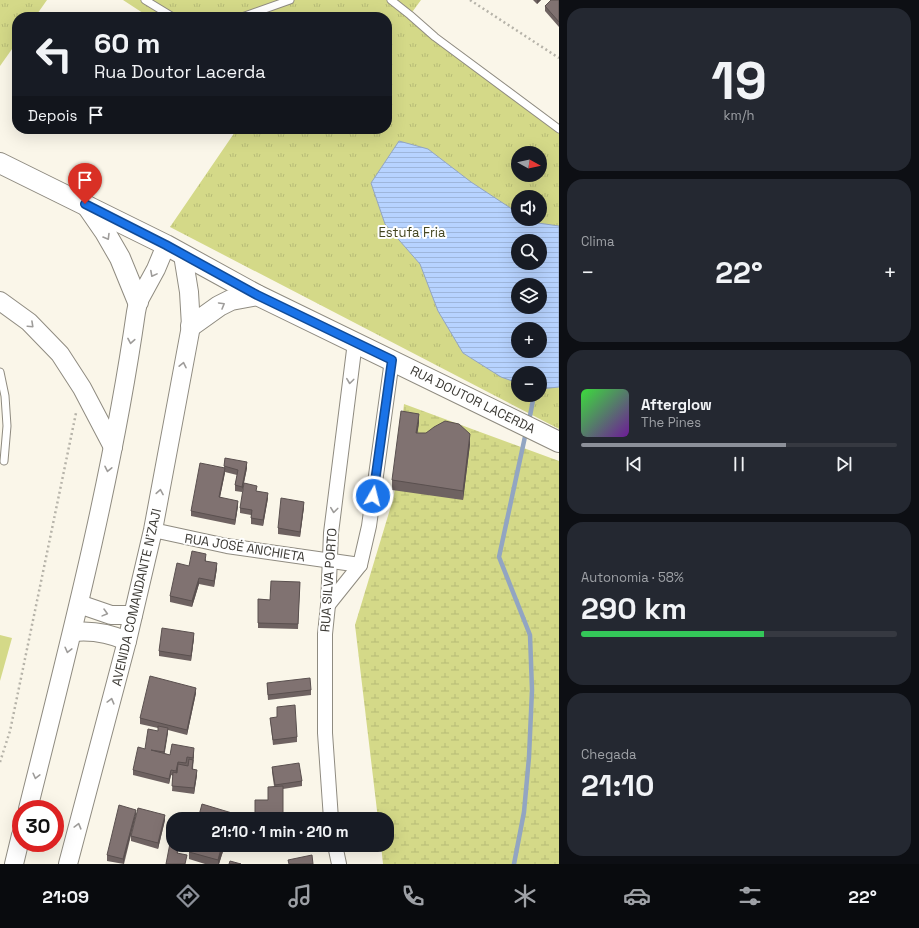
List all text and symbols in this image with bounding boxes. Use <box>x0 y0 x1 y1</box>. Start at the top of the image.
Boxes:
text: 60 m <box>94 25 160 61</box>
icon: left <box>28 28 80 80</box>
text: 19 <box>711 48 767 114</box>
text: Rua Doutor Lacerda <box>94 60 266 83</box>
icon: arrive <box>85 104 107 126</box>
text: Depois <box>28 106 77 125</box>
text: km/h <box>724 107 754 124</box>
north arrow <box>511 146 547 182</box>
map controls <box>511 146 547 402</box>
pin <box>68 163 102 204</box>
icon: arrive <box>74 169 96 191</box>
button: sound <box>511 190 547 226</box>
park label: Estufa Fria <box>379 224 446 241</box>
one-way arrow <box>103 233 110 240</box>
text: Clima <box>581 233 614 250</box>
button: search <box>511 234 547 270</box>
text: 22° <box>715 253 763 292</box>
text: − <box>581 258 595 286</box>
text: + <box>883 258 897 286</box>
one-way arrow <box>150 270 158 278</box>
button: layers <box>511 278 547 314</box>
one-way arrow <box>218 303 225 310</box>
one-way arrow <box>26 320 34 327</box>
button: + <box>511 322 547 358</box>
one-way arrow <box>127 338 136 344</box>
one-way arrow <box>179 361 187 368</box>
street label: RUA DOUTOR LACERDA <box>407 362 538 437</box>
button: − <box>511 366 547 402</box>
one-way arrow <box>346 378 355 384</box>
text: Afterglow <box>641 395 712 414</box>
text: The Pines <box>641 414 701 431</box>
icon: previous <box>623 453 645 475</box>
icon: pause <box>728 453 750 475</box>
icon: next <box>833 453 855 475</box>
one-way arrow <box>104 466 112 472</box>
position arrow <box>352 475 394 517</box>
one-way arrow <box>155 489 163 495</box>
street label: AVENIDA COMANDANTE N'ZAJI <box>108 507 165 688</box>
one-way arrow <box>330 507 339 513</box>
street label: RUA SILVA PORTO <box>316 527 341 633</box>
street label: RUA JOSÉ ANCHIETA <box>183 530 306 565</box>
text: Autonomia · 58% <box>581 569 684 586</box>
text: 290 km <box>581 589 687 628</box>
one-way arrow <box>101 608 108 617</box>
one-way arrow <box>64 647 73 654</box>
one-way arrow <box>106 697 115 704</box>
text: Chegada <box>581 746 637 763</box>
text: 21:10 <box>581 766 654 805</box>
one-way arrow <box>32 773 41 780</box>
speed limit sign: 30 <box>12 800 64 852</box>
text: 21:10 · 1 min · 210 m <box>211 822 349 841</box>
one-way arrow <box>73 823 82 830</box>
icon: directions <box>174 882 202 910</box>
icon: music <box>286 882 314 910</box>
icon: phone <box>399 882 427 910</box>
icon: climate <box>511 882 539 910</box>
icon: car <box>623 882 651 910</box>
icon: filters <box>736 882 764 910</box>
text: 21:09 <box>42 885 89 908</box>
text: 22° <box>848 885 877 908</box>

